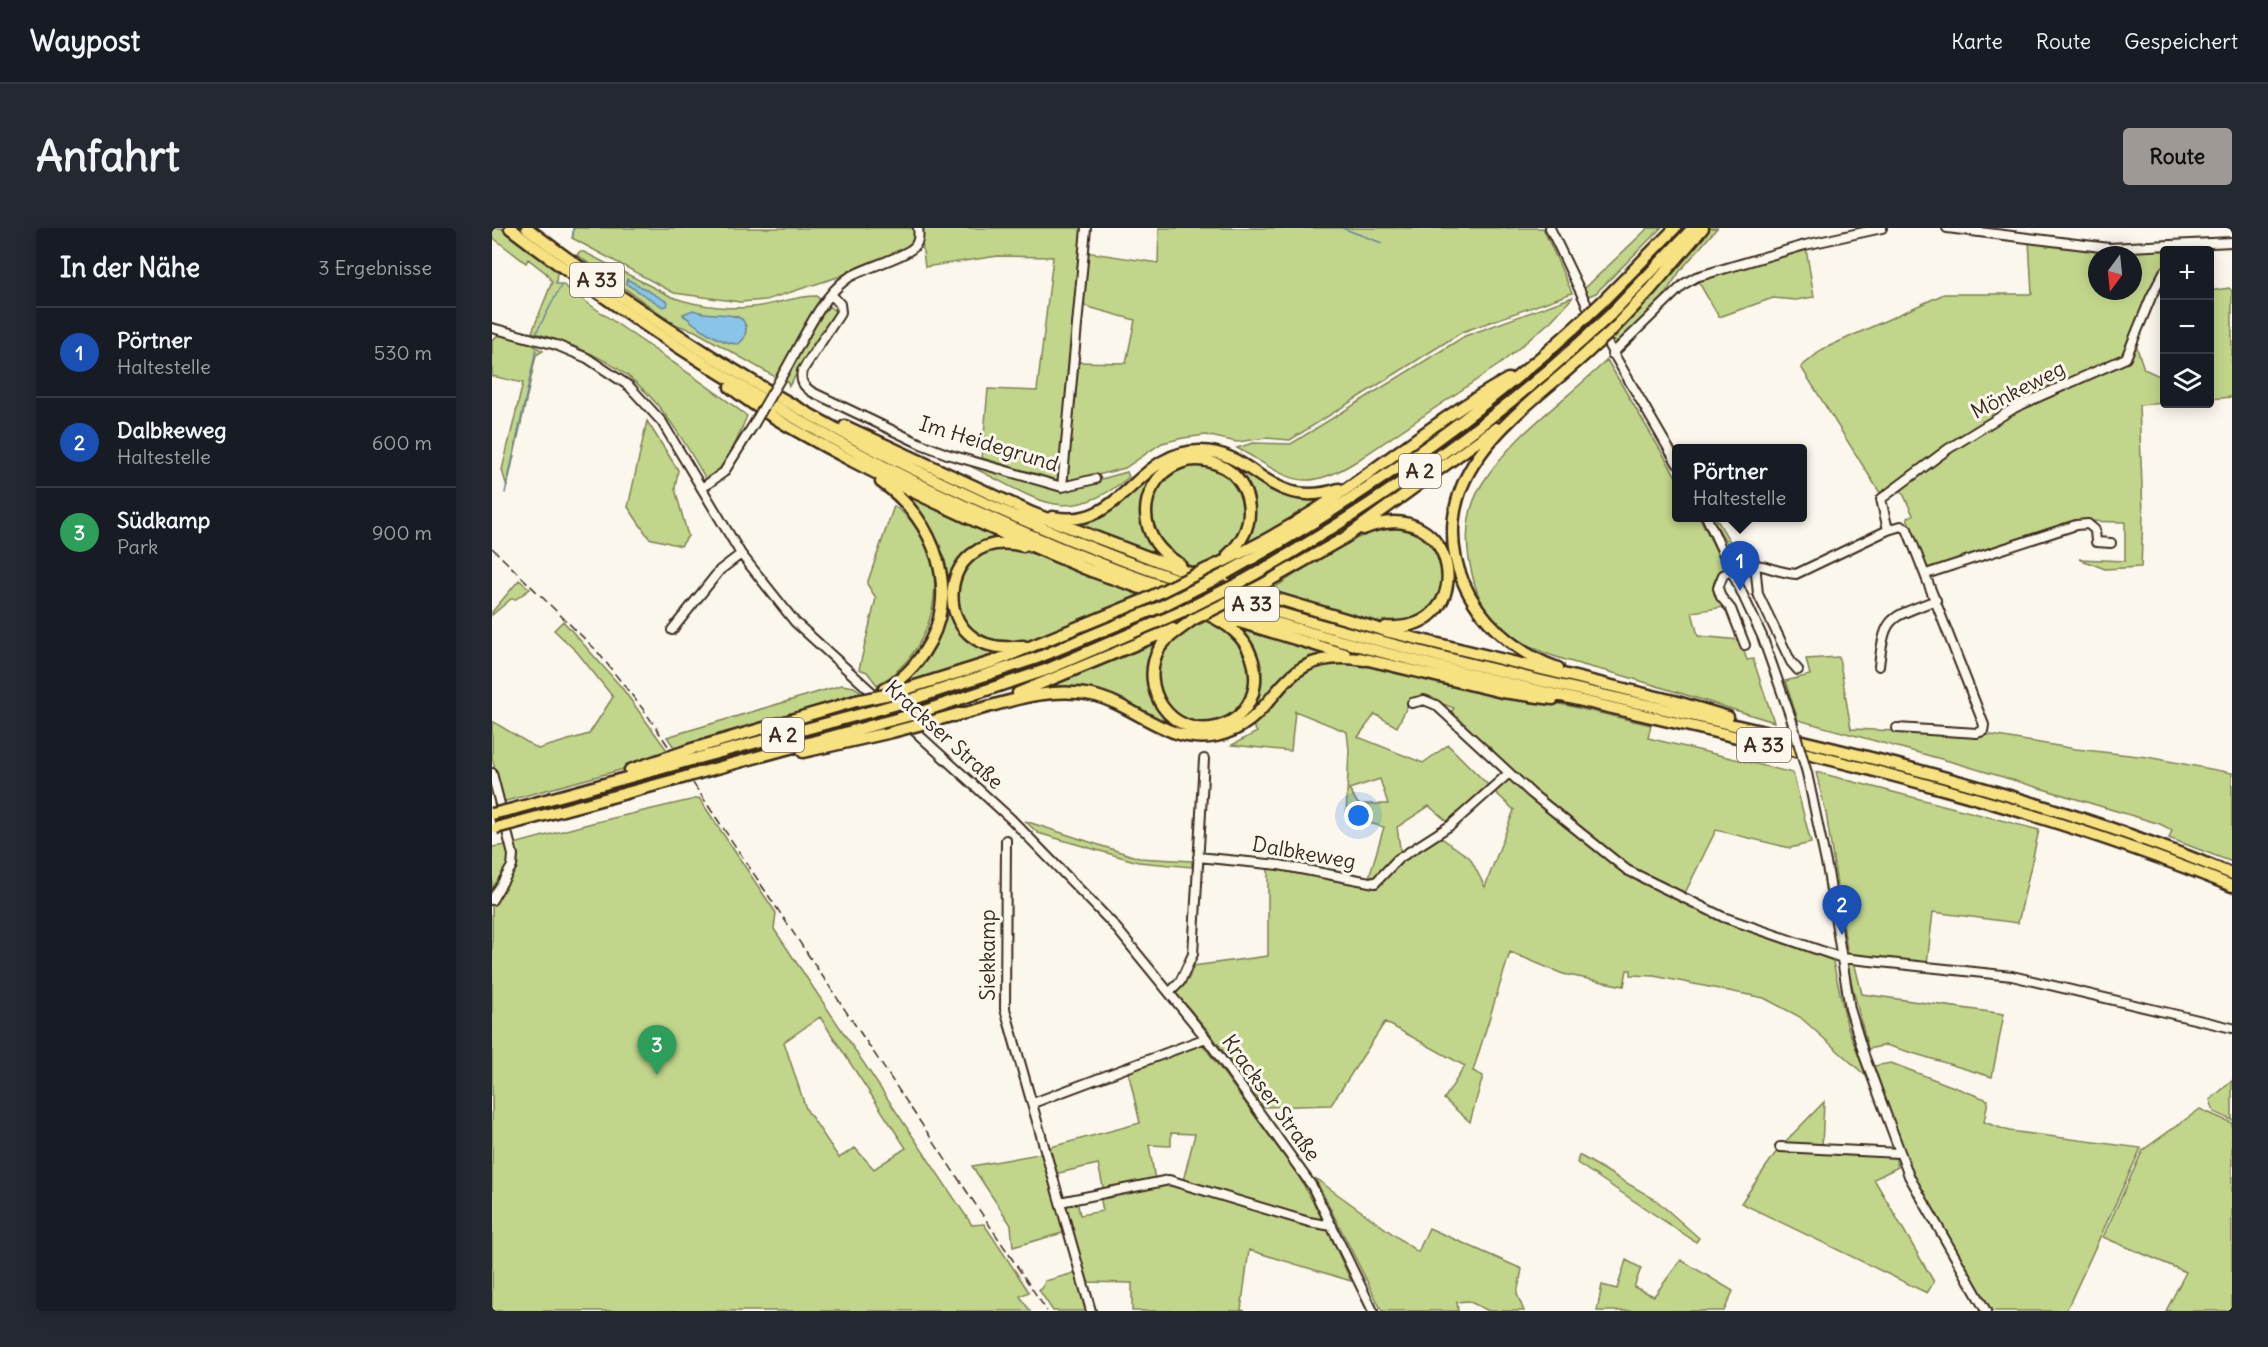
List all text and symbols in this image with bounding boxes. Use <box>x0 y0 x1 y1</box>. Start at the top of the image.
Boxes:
text: Waypost <box>30 23 140 59</box>
text: Karte <box>1951 28 2003 55</box>
text: Route <box>2036 28 2091 55</box>
text: Gespeichert <box>2124 28 2238 55</box>
button: Route <box>2123 128 2232 185</box>
text: Anfahrt <box>36 130 180 182</box>
north arrow <box>2088 246 2142 300</box>
map controls <box>2160 246 2214 408</box>
button: + <box>2160 246 2214 300</box>
text: In der Nähe <box>60 251 200 284</box>
text: 3 Ergebnisse <box>318 255 432 280</box>
road number: A 33 <box>570 263 624 297</box>
button: − <box>2160 300 2214 354</box>
text: Pörtner <box>117 326 192 354</box>
text: 1 <box>76 340 83 365</box>
text: 530 m <box>374 340 432 365</box>
text: Haltestelle <box>117 354 211 379</box>
street label: Mönkeweg <box>1966 354 2069 425</box>
button: layers <box>2160 354 2214 408</box>
street label: Im Heidegrund <box>916 410 1062 477</box>
text: Dalbkeweg <box>117 416 227 444</box>
text: 2 <box>74 430 85 455</box>
text: 600 m <box>372 430 432 455</box>
text: Haltestelle <box>117 444 211 469</box>
popup <box>1672 444 1807 522</box>
road number: A 2 <box>1399 454 1441 488</box>
text: Pörtner <box>1693 457 1768 485</box>
text: Haltestelle <box>1693 485 1786 510</box>
text: Südkamp <box>117 506 210 534</box>
text: 3 <box>74 520 85 545</box>
text: 900 m <box>372 520 432 545</box>
text: Park <box>117 534 158 559</box>
pin: 1 <box>1720 542 1760 591</box>
road number: A 33 <box>1225 587 1279 621</box>
street label: Krackser Straße <box>879 674 1009 795</box>
road number: A 2 <box>762 718 804 752</box>
road number: A 33 <box>1737 728 1791 762</box>
your location <box>1344 801 1373 830</box>
street label: Dalbkeweg <box>1250 830 1358 875</box>
pin: 2 <box>1822 886 1862 935</box>
street label: Siekkamp <box>974 909 1001 1001</box>
pin: 3 <box>638 1026 676 1075</box>
street label: Krackser Straße <box>1216 1029 1327 1167</box>

